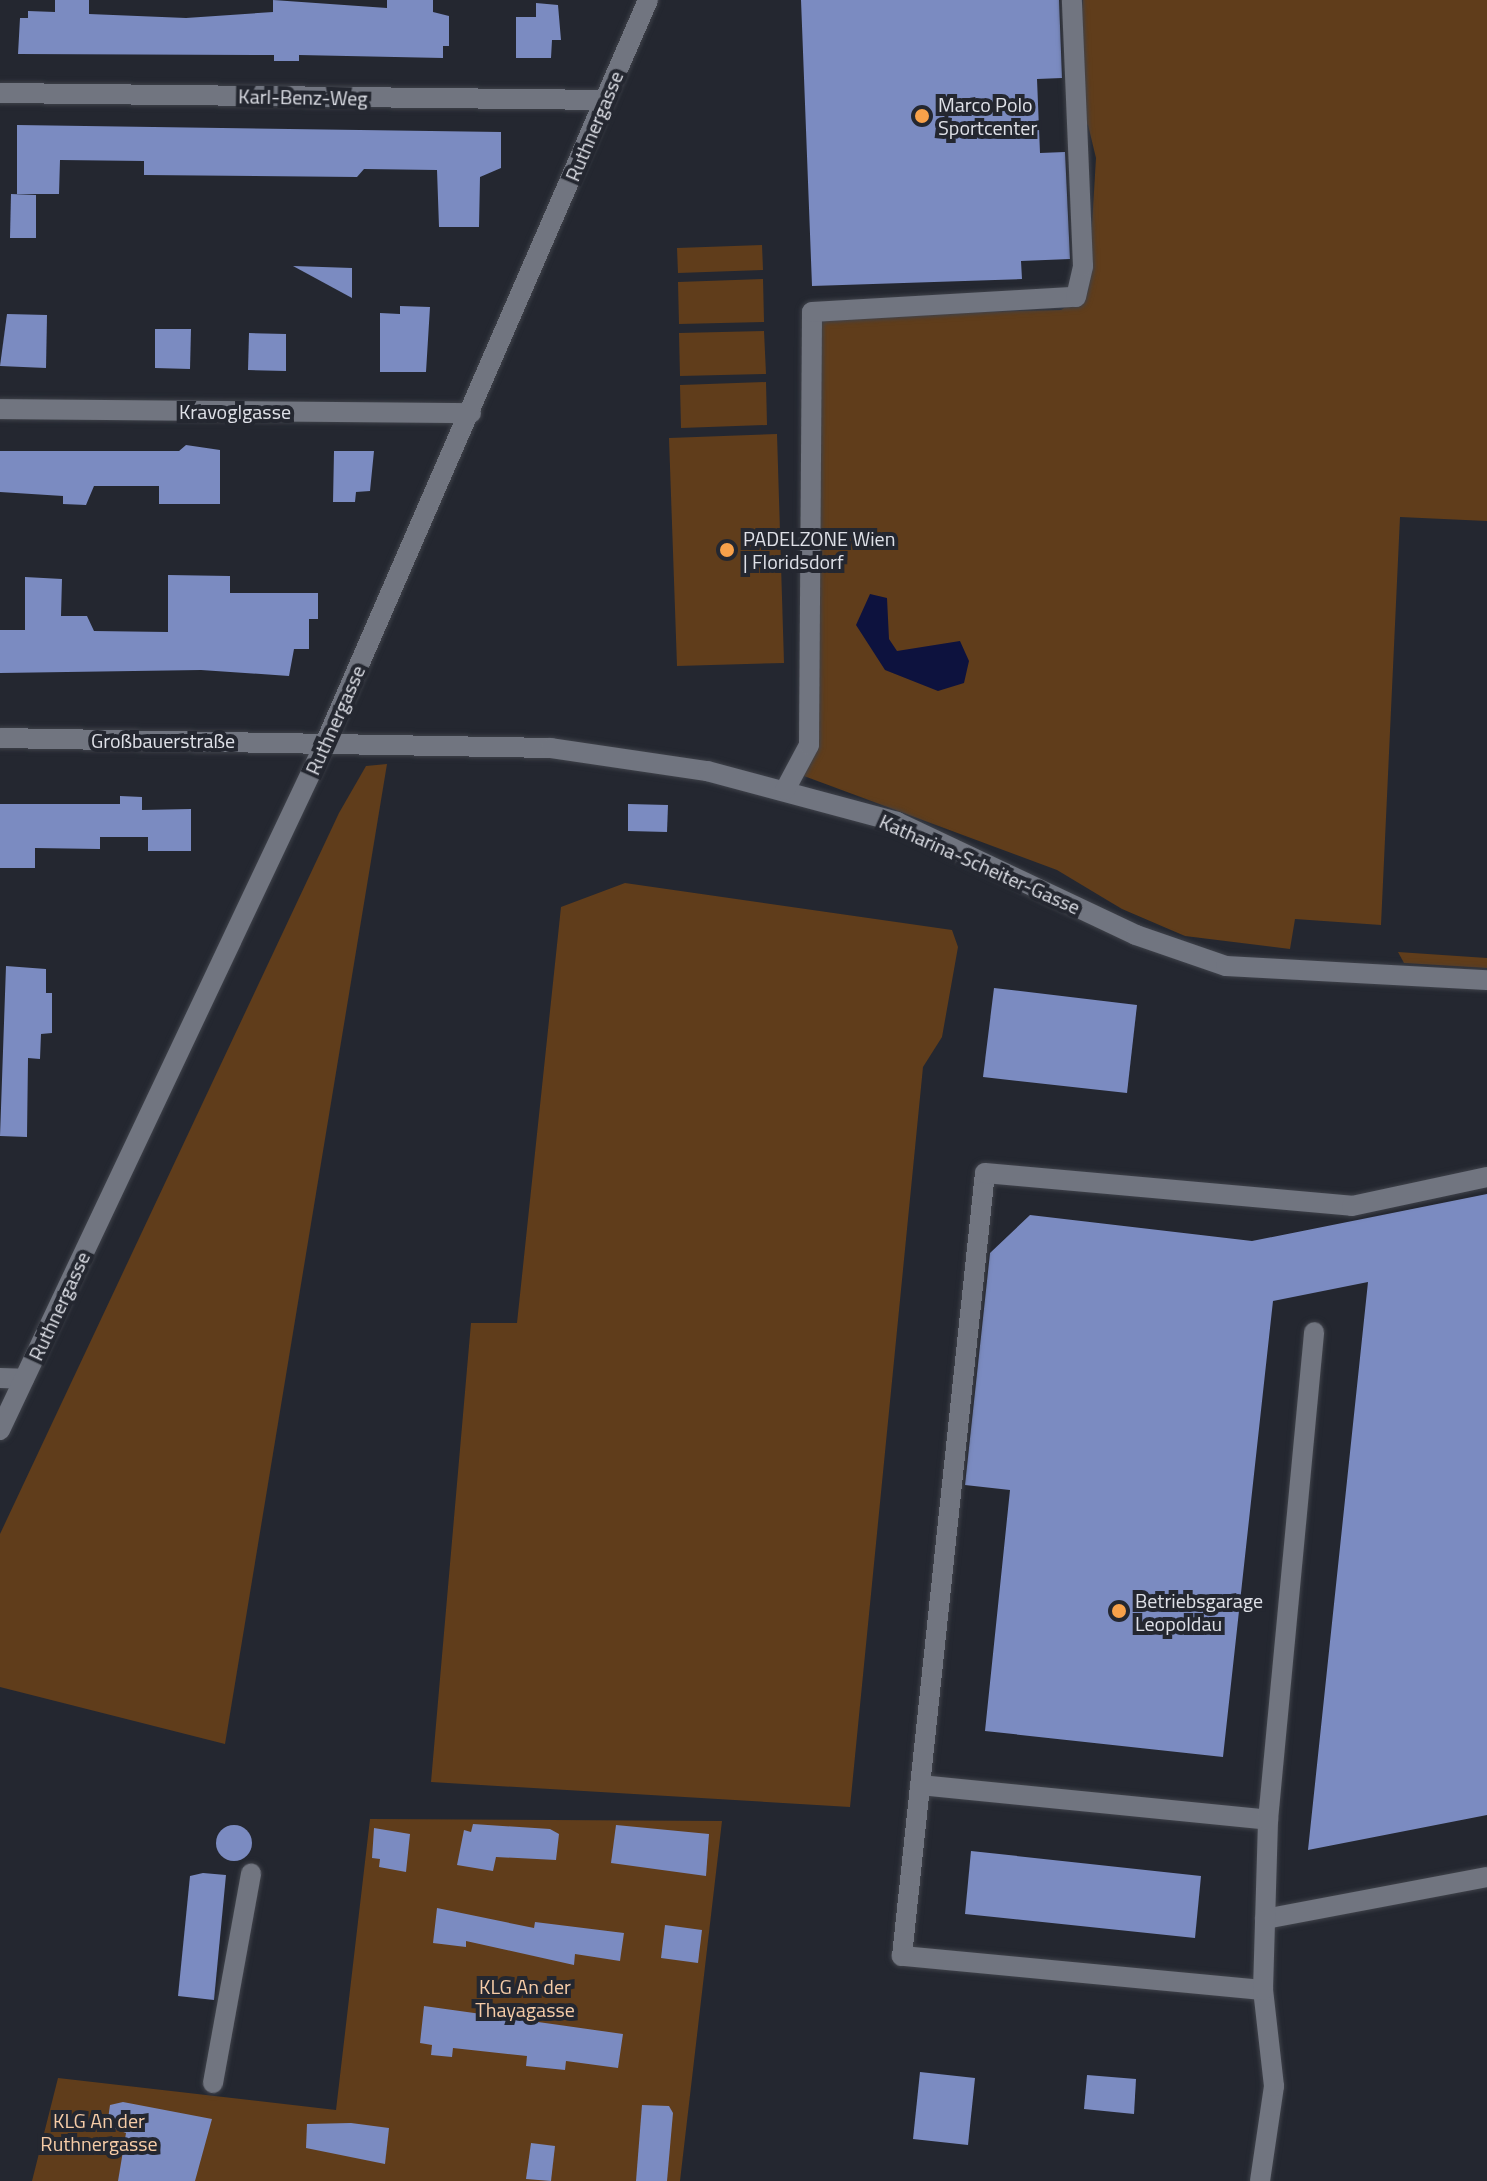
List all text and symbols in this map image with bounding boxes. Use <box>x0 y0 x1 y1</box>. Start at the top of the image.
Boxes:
street label: Ruthnergasse <box>560 67 628 185</box>
street label: Karl-Benz-Weg <box>238 84 368 110</box>
place label: Marco Polo Sportcenter <box>938 92 1037 139</box>
marker: Marco Polo Sportcenter <box>913 107 931 125</box>
street label: Kravoglgasse <box>179 399 291 423</box>
place label: PADELZONE Wien | Floridsdorf <box>743 526 895 573</box>
marker: PADELZONE Wien | Floridsdorf <box>718 541 736 559</box>
street label: Ruthnergasse <box>300 662 370 778</box>
street label: Großbauerstraße <box>91 728 235 752</box>
street label: Katharina-Scheiter-Gasse <box>876 809 1084 919</box>
street label: Ruthnergasse <box>23 1248 95 1364</box>
place label: Betriebsgarage Leopoldau <box>1135 1588 1263 1635</box>
marker: Betriebsgarage Leopoldau <box>1110 1602 1128 1620</box>
park label: KLG An der Thayagasse <box>475 1974 575 2021</box>
park label: KLG An der Ruthnergasse <box>40 2108 158 2155</box>

